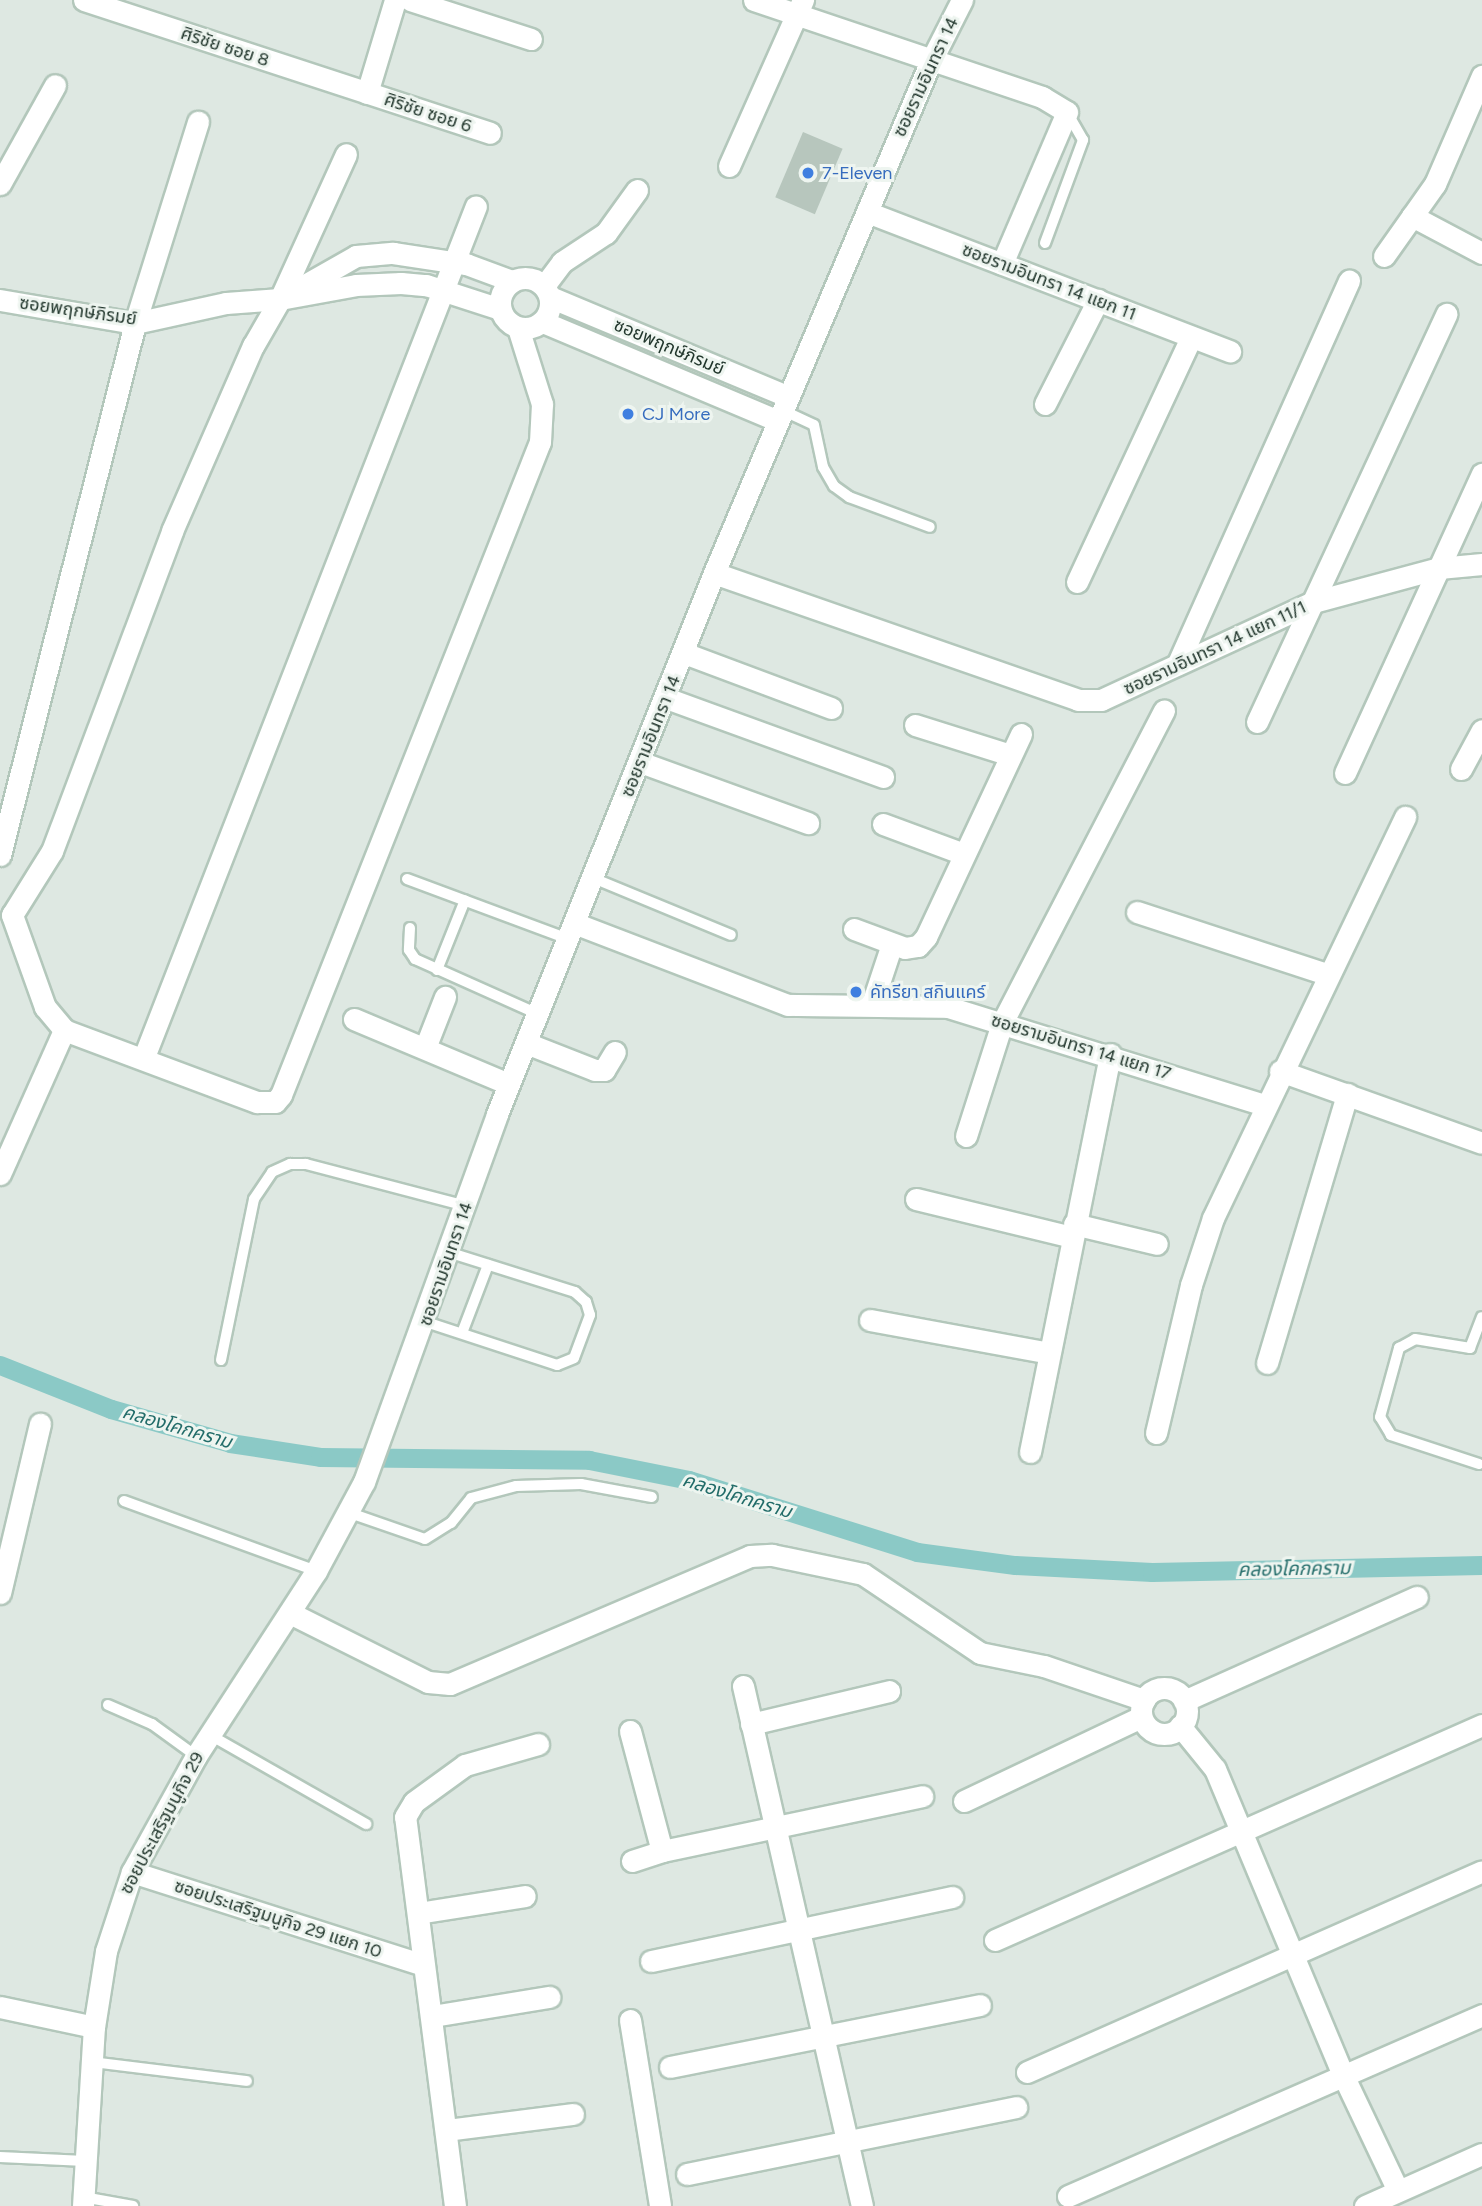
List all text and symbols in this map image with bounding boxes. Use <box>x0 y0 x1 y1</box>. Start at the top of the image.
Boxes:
street label: ซอยรามอินทรา 14 <box>889 14 963 140</box>
street label: ศิริชัย ซอย 8 <box>178 23 272 71</box>
street label: ศิริชัย ซอย 6 <box>381 89 475 137</box>
place label: 7-Eleven <box>822 162 892 184</box>
marker: 7-Eleven <box>800 165 816 181</box>
street label: ซอยรามอินทรา 14 แยก 11 <box>959 239 1139 325</box>
street label: ซอยพฤกษ์ภิรมย์ <box>18 292 138 330</box>
street label: ซอยพฤกษ์ภิรมย์ <box>610 314 728 380</box>
place label: CJ More <box>642 403 710 425</box>
marker: CJ More <box>620 406 636 422</box>
street label: ซอยรามอินทรา 14 แยก 11/1 <box>1120 596 1310 700</box>
street label: ซอยรามอินทรา 14 <box>617 672 685 800</box>
place label: คัทรียา สกินแคร์ <box>870 981 985 1003</box>
marker: คัทรียา สกินแคร์ <box>848 984 864 1000</box>
street label: ซอยรามอินทรา 14 แยก 17 <box>989 1009 1173 1085</box>
street label: ซอยรามอินทรา 14 <box>415 1199 477 1329</box>
water label: คลองโคกคราม <box>120 1401 234 1453</box>
water label: คลองโคกคราม <box>680 1469 794 1523</box>
water label: คลองโคกคราม <box>1237 1557 1351 1581</box>
street label: ซอยประเสริฐมนูกิจ 29 <box>115 1748 209 1898</box>
street label: ซอยประเสริฐมนูกิจ 29 แยก 10 <box>171 1875 385 1963</box>

